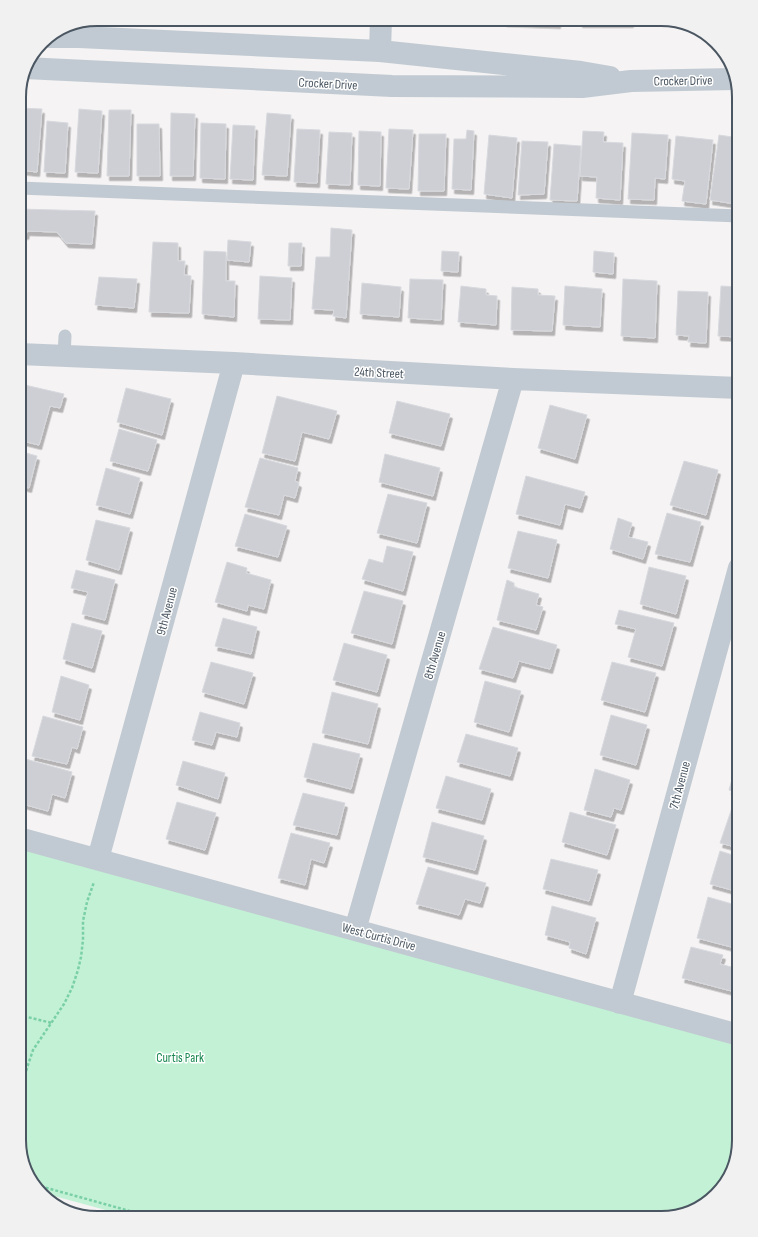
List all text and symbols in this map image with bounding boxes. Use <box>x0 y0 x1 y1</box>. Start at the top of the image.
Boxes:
street label: Crocker Drive <box>653 72 713 90</box>
street label: Crocker Drive <box>298 74 358 94</box>
street label: 24th Street <box>354 364 404 382</box>
street label: 9th Avenue <box>153 585 181 637</box>
street label: 8th Avenue <box>421 629 449 681</box>
street label: 7th Avenue <box>666 760 694 811</box>
street label: West Curtis Drive <box>340 919 417 954</box>
park label: Curtis Park <box>156 1050 204 1066</box>

